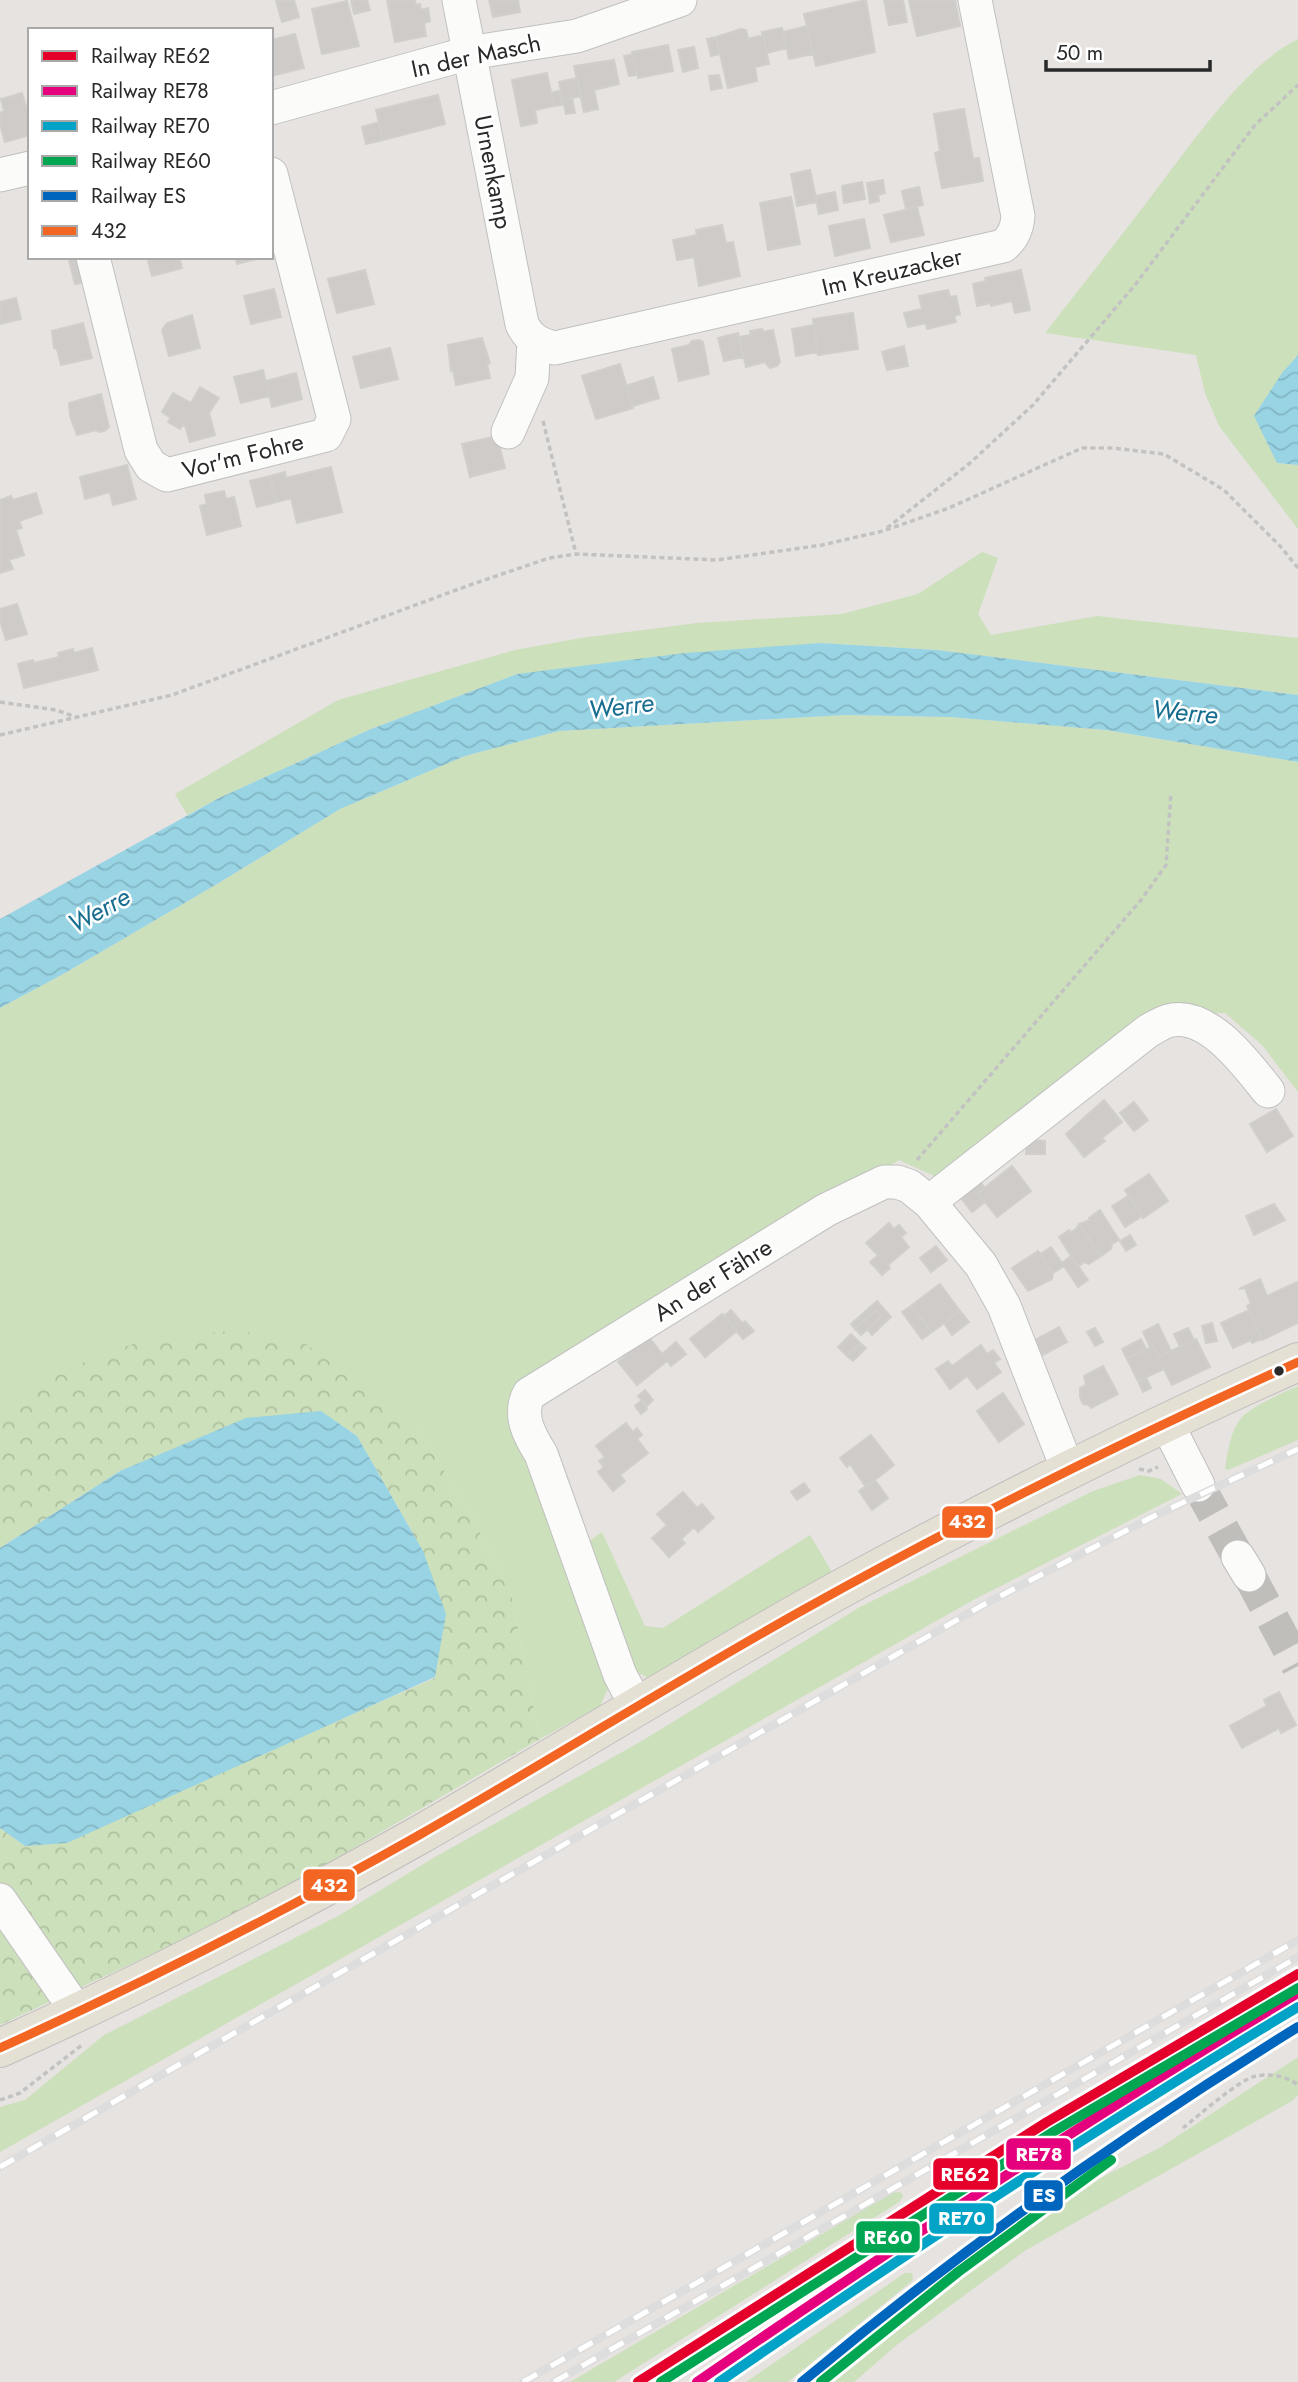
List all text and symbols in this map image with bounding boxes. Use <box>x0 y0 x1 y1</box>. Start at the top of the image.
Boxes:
street label: In der Masch <box>408 25 544 86</box>
legend <box>28 28 273 259</box>
scale bar <box>1046 28 1210 72</box>
text: 50 m <box>1056 38 1103 68</box>
text: Railway RE62 <box>91 41 210 71</box>
text: Railway RE78 <box>91 76 209 106</box>
text: Railway RE70 <box>91 111 210 141</box>
street label: Urnenkamp <box>465 112 522 232</box>
text: Railway RE60 <box>91 146 211 176</box>
text: Railway ES <box>91 181 186 211</box>
text: 432 <box>91 216 127 246</box>
street label: Im Kreuzacker <box>818 238 966 305</box>
street label: Vor'm Fohre <box>178 424 307 487</box>
water label: Werre <box>586 683 656 729</box>
water label: Werre <box>1151 690 1219 734</box>
water label: Werre <box>61 877 137 943</box>
street label: An der Fähre <box>647 1229 779 1330</box>
unlabelled marker <box>1272 1364 1286 1378</box>
line badge: 432 <box>941 1505 994 1539</box>
text: 432 <box>948 1508 986 1535</box>
line badge: 432 <box>302 1868 356 1902</box>
text: 432 <box>310 1872 348 1899</box>
line badge: RE78 <box>1005 2137 1072 2171</box>
text: RE78 <box>1015 2141 1063 2168</box>
line badge: RE62 <box>932 2157 999 2191</box>
text: RE62 <box>941 2161 989 2188</box>
line badge: ES <box>1023 2179 1064 2212</box>
text: ES <box>1032 2182 1056 2209</box>
line badge: RE70 <box>928 2202 995 2235</box>
text: RE70 <box>938 2205 986 2232</box>
line badge: RE60 <box>855 2220 921 2254</box>
text: RE60 <box>863 2224 913 2251</box>

